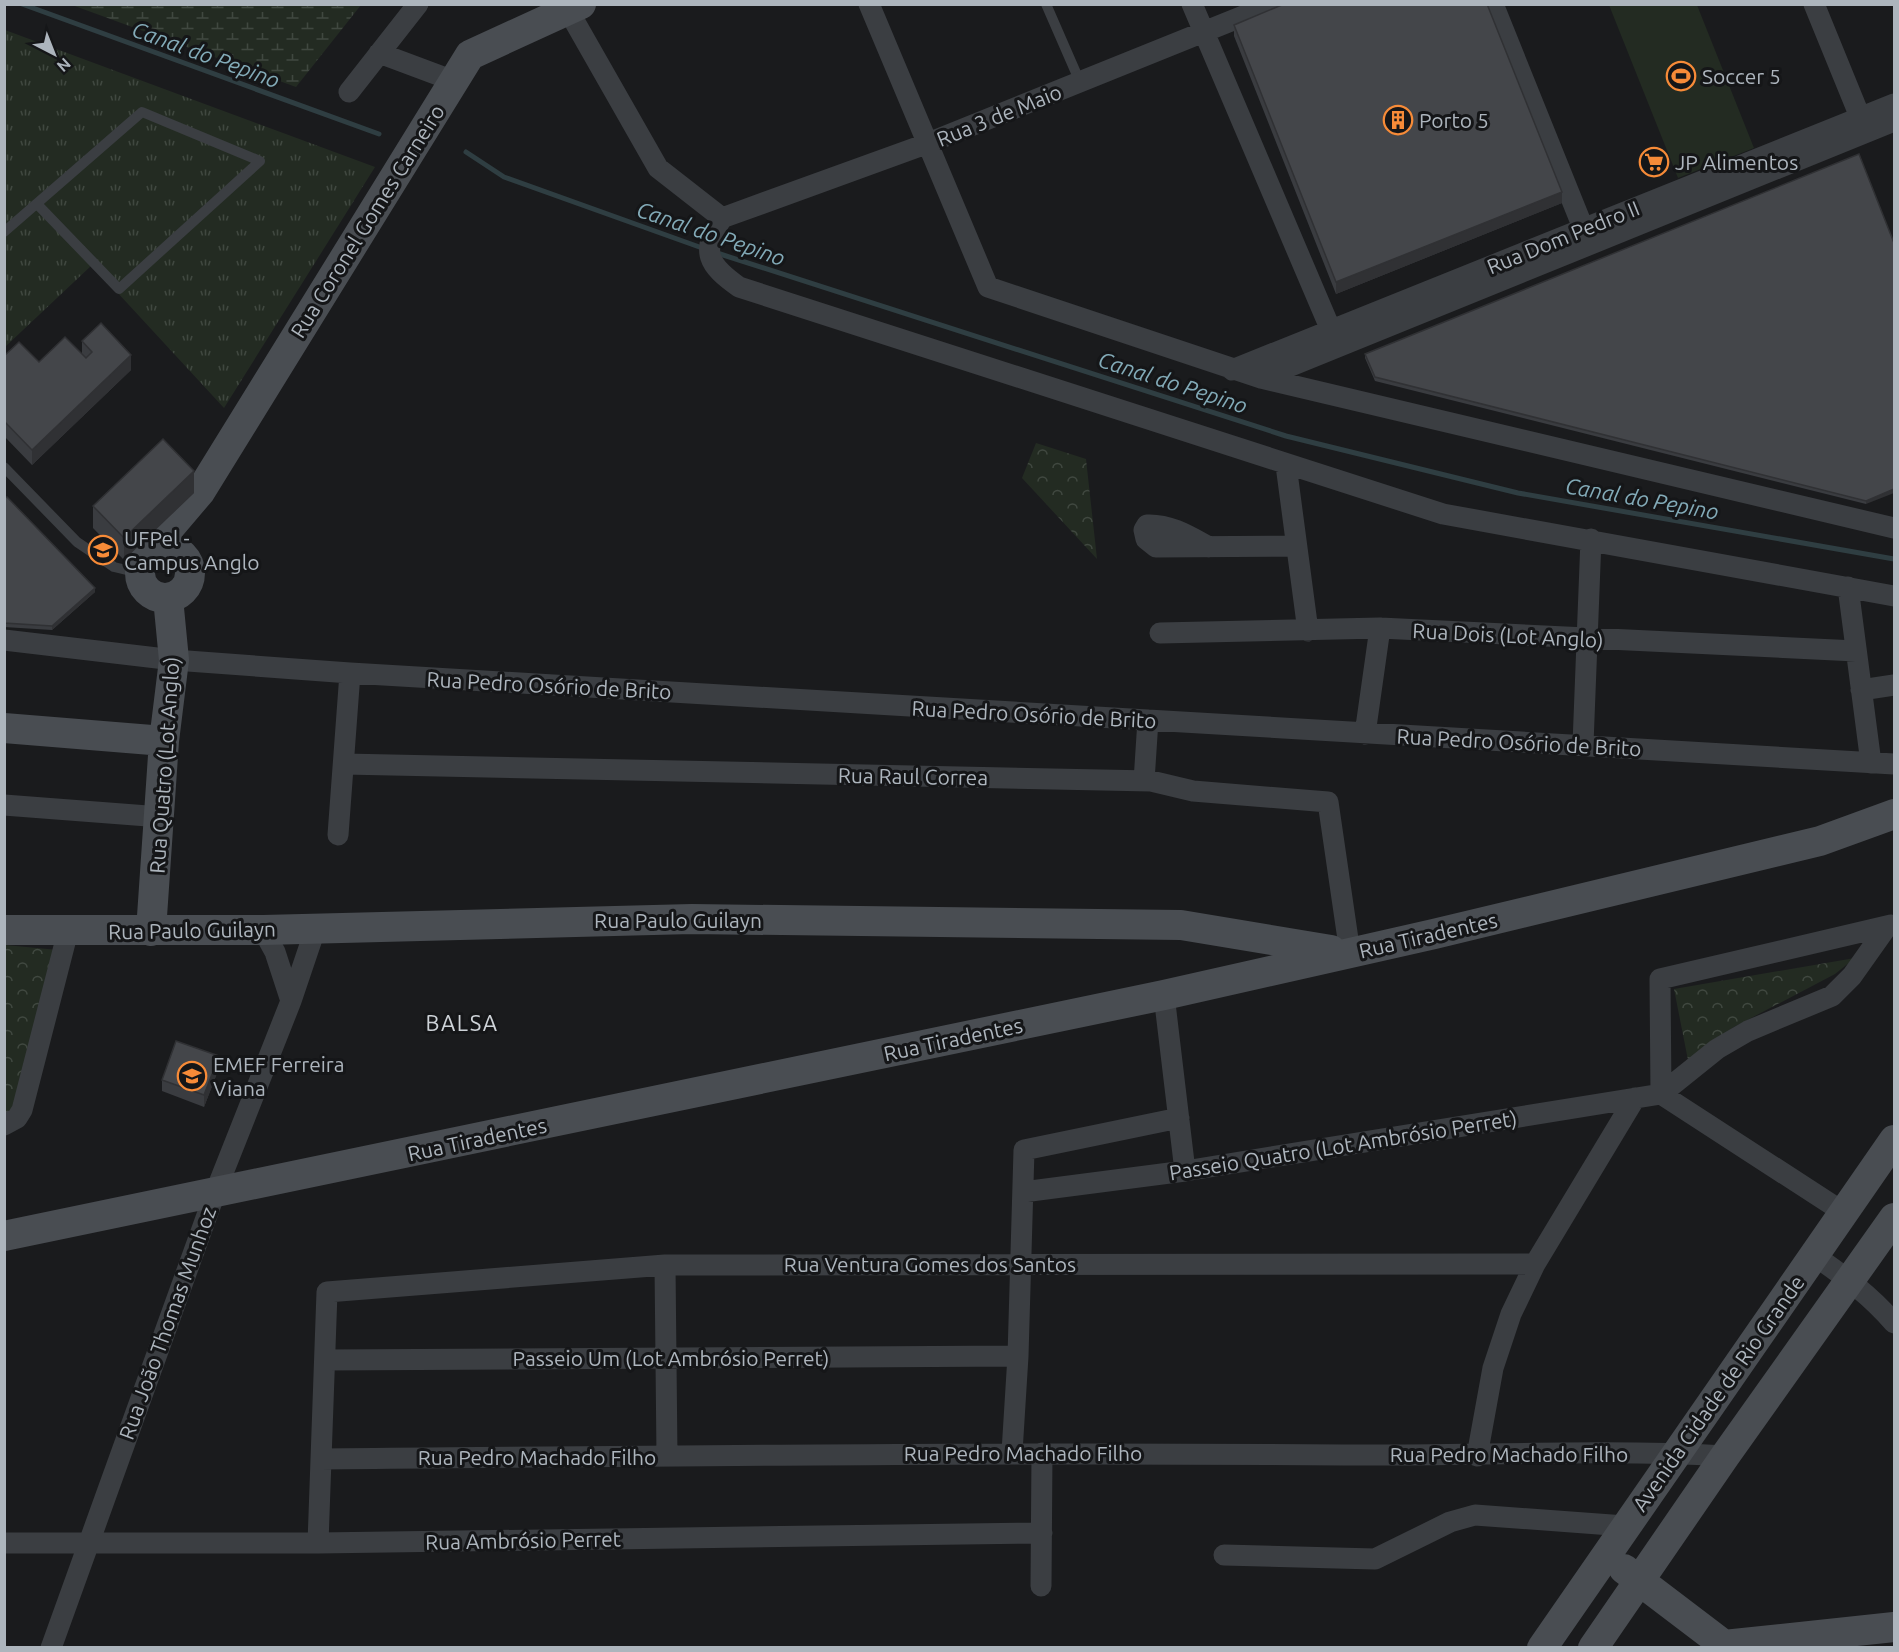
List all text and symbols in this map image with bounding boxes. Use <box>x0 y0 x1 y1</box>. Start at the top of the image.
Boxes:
water label: Canal do Pepino <box>129 16 283 92</box>
north arrow <box>24 24 84 84</box>
text: N <box>54 54 74 76</box>
sports icon: Soccer 5 <box>1665 60 1697 92</box>
place label: Soccer 5 <box>1702 64 1781 88</box>
street label: Rua 3 de Maio <box>933 79 1065 151</box>
street label: Rua Coronel Gomes Carneiro <box>285 100 449 342</box>
building icon: Porto 5 <box>1382 104 1414 136</box>
place label: Porto 5 <box>1419 108 1489 132</box>
supermarket icon: JP Alimentos <box>1638 146 1670 178</box>
place label: JP Alimentos <box>1675 150 1798 174</box>
street label: Rua Dom Pedro II <box>1483 195 1643 279</box>
water label: Canal do Pepino <box>634 196 788 270</box>
water label: Canal do Pepino <box>1095 346 1251 418</box>
water label: Canal do Pepino <box>1563 472 1721 524</box>
place label: UFPel - Campus Anglo <box>124 526 260 574</box>
school or university icon: UFPel - Campus Anglo <box>87 534 119 566</box>
street label: Rua Dois (Lot Anglo) <box>1412 618 1604 652</box>
street label: Rua Quatro (Lot Anglo) <box>144 656 184 874</box>
street label: Rua Pedro Osório de Brito <box>426 667 672 703</box>
street label: Rua Pedro Osório de Brito <box>911 696 1157 732</box>
street label: Rua Pedro Osório de Brito <box>1396 724 1642 760</box>
street label: Rua Raul Correa <box>838 763 988 789</box>
street label: Rua Tiradentes <box>1356 907 1500 963</box>
street label: Rua Paulo Guilayn <box>594 908 762 932</box>
street label: Rua Paulo Guilayn <box>108 917 276 943</box>
district label: BALSA <box>425 1010 499 1035</box>
street label: Rua Tiradentes <box>881 1013 1025 1065</box>
place label: EMEF Ferreira Viana <box>213 1052 345 1100</box>
school or university icon: EMEF Ferreira Viana <box>176 1060 208 1092</box>
street label: Passeio Quatro (Lot Ambrósio Perret) <box>1167 1106 1519 1184</box>
street label: Rua Tiradentes <box>405 1113 549 1165</box>
street label: Rua João Thomas Munhoz <box>114 1203 220 1443</box>
street label: Rua Ventura Gomes dos Santos <box>784 1252 1076 1276</box>
street label: Avenida Cidade de Rio Grande <box>1627 1270 1809 1516</box>
street label: Passeio Um (Lot Ambrósio Perret) <box>513 1346 829 1370</box>
street label: Rua Pedro Machado Filho <box>904 1441 1142 1465</box>
street label: Rua Pedro Machado Filho <box>1390 1442 1628 1466</box>
street label: Rua Pedro Machado Filho <box>418 1445 656 1469</box>
street label: Rua Ambrósio Perret <box>425 1526 621 1554</box>

